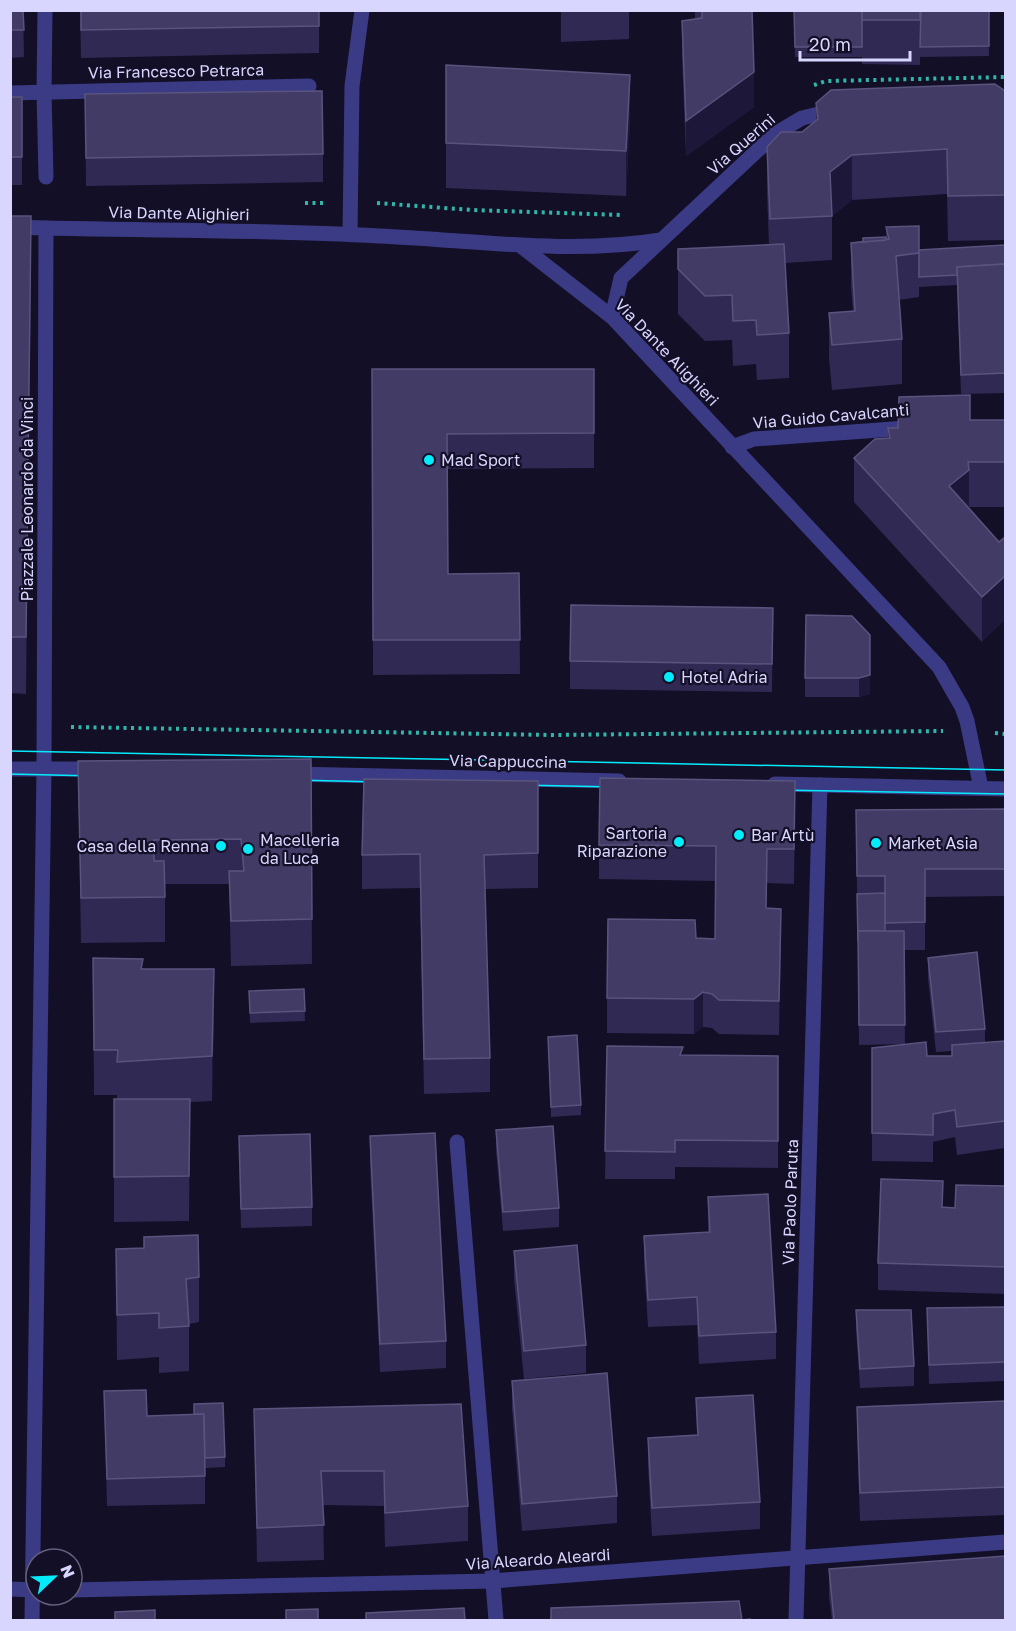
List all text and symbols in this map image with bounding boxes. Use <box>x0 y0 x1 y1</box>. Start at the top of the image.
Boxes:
scale bar <box>800 24 910 62</box>
text: 20 m <box>809 33 851 55</box>
street label: Via Francesco Petrarca <box>88 59 264 83</box>
street label: Via Querini <box>703 109 779 179</box>
street label: Via Dante Alighieri <box>108 202 250 224</box>
street label: Via Dante Alighieri <box>611 294 723 410</box>
street label: Piazzale Leonardo da Vinci <box>17 397 37 601</box>
street label: Via Guido Cavalcanti <box>752 399 910 433</box>
place label: Mad Sport <box>441 450 520 470</box>
marker: Mad Sport <box>422 453 436 467</box>
place label: Hotel Adria <box>681 667 768 687</box>
marker: Hotel Adria <box>662 670 676 684</box>
street label: Via Cappuccina <box>449 750 567 772</box>
place label: Sartoria Riparazione <box>577 823 667 861</box>
place label: Bar Artù <box>751 825 814 845</box>
marker: Bar Artù <box>732 828 746 842</box>
place label: Macelleria da Luca <box>260 830 340 868</box>
place label: Market Asia <box>888 833 978 853</box>
marker: Sartoria Riparazione <box>672 835 686 849</box>
place label: Casa della Renna <box>76 836 209 856</box>
marker: Market Asia <box>869 836 883 850</box>
marker: Casa della Renna <box>214 839 228 853</box>
marker: Macelleria da Luca <box>241 842 255 856</box>
street label: Via Paolo Paruta <box>778 1139 802 1265</box>
street label: Via Aleardo Aleardi <box>465 1544 611 1574</box>
north arrow <box>24 1547 84 1607</box>
text: N <box>56 1562 79 1581</box>

